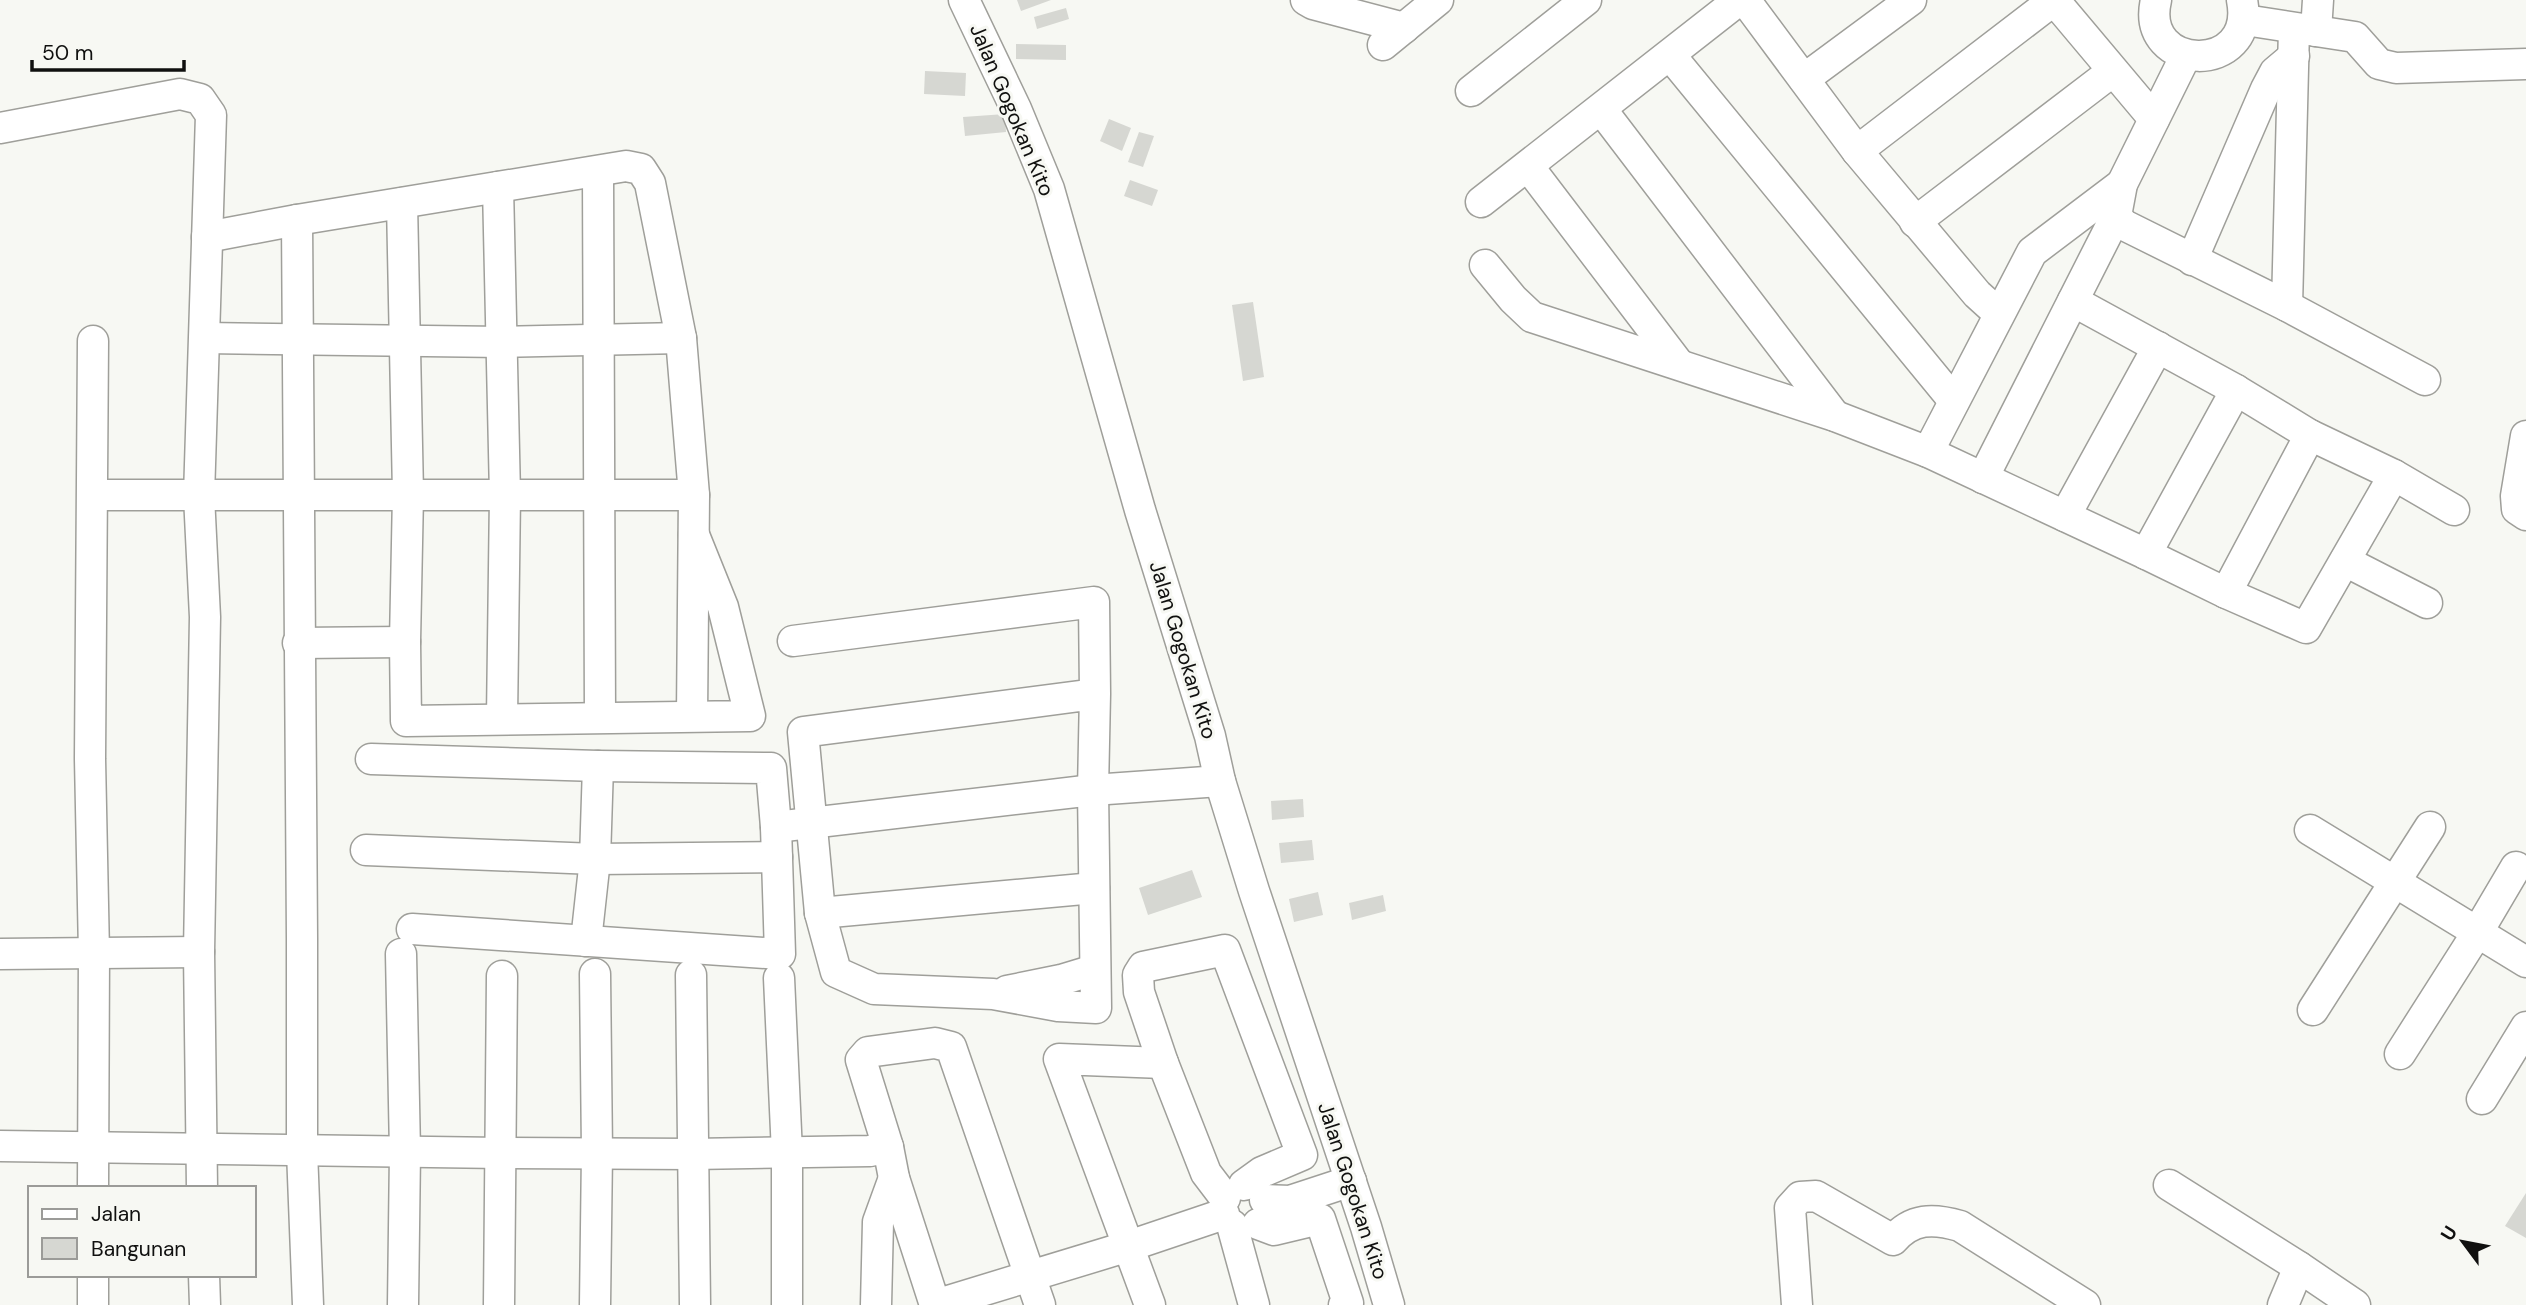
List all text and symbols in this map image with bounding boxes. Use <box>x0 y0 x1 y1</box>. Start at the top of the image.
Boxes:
street label: Jalan Gogokan Kito <box>963 20 1061 200</box>
scale bar <box>32 28 184 72</box>
text: 50 m <box>42 39 93 67</box>
street label: Jalan Gogokan Kito <box>1143 558 1223 742</box>
street label: Jalan Gogokan Kito <box>1311 1099 1395 1283</box>
legend <box>28 1186 256 1277</box>
text: Jalan <box>91 1200 141 1228</box>
north arrow <box>2428 1207 2498 1277</box>
text: U <box>2435 1221 2463 1245</box>
text: Bangunan <box>91 1235 186 1263</box>

